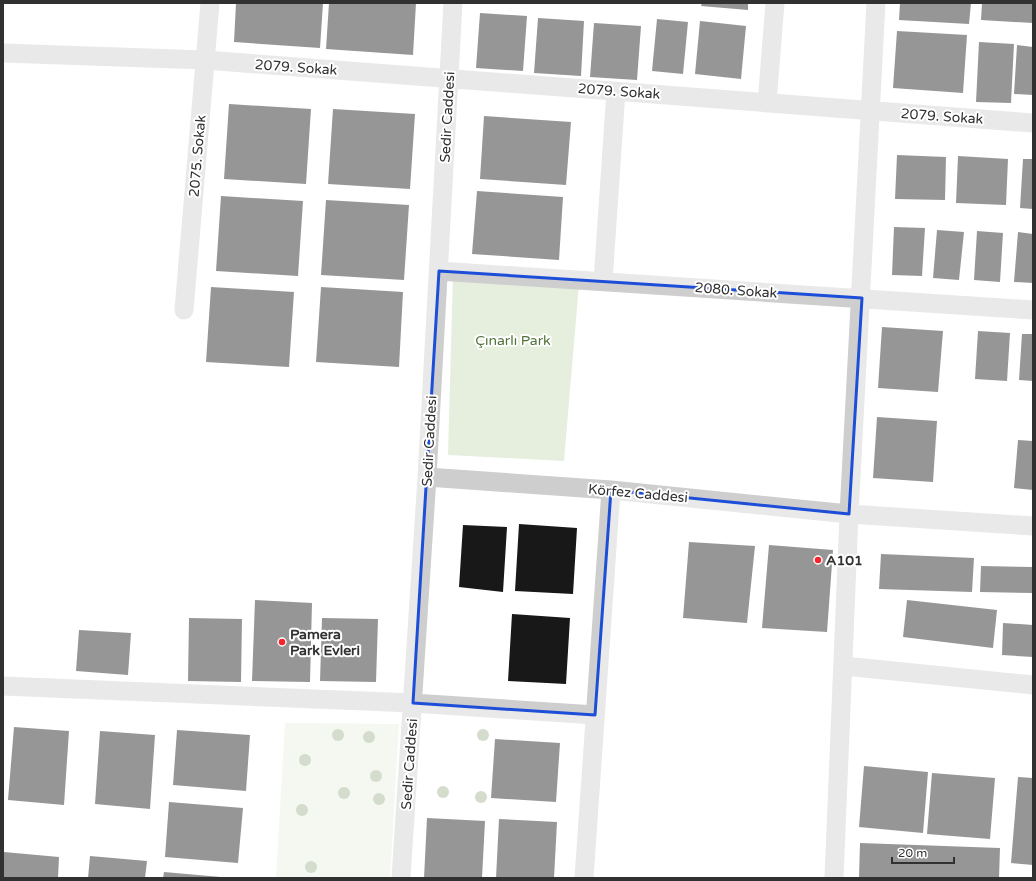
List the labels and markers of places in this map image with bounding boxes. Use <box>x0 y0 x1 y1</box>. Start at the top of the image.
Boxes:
place label: A101 <box>826 552 863 569</box>
marker: A101 <box>813 555 823 565</box>
place label: Pamera Park Evleri <box>290 626 360 659</box>
marker: Pamera Park Evleri <box>277 637 287 647</box>

